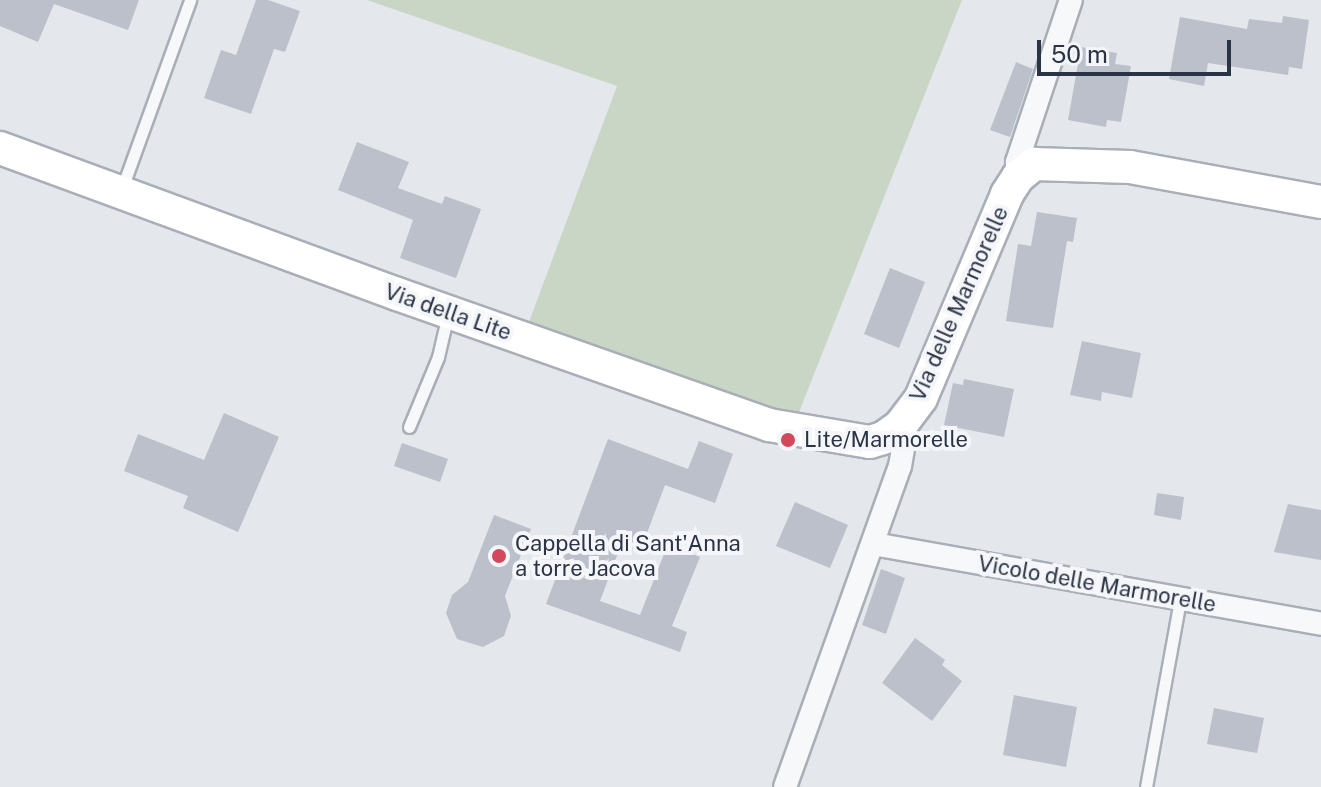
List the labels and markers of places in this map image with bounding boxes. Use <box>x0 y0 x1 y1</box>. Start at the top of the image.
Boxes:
place label: Lite/Marmorelle <box>804 427 968 453</box>
marker: Lite/Marmorelle <box>779 431 797 449</box>
place label: Cappella di Sant'Anna a torre Jacova <box>515 530 741 582</box>
marker: Cappella di Sant'Anna a torre Jacova <box>490 547 508 565</box>

